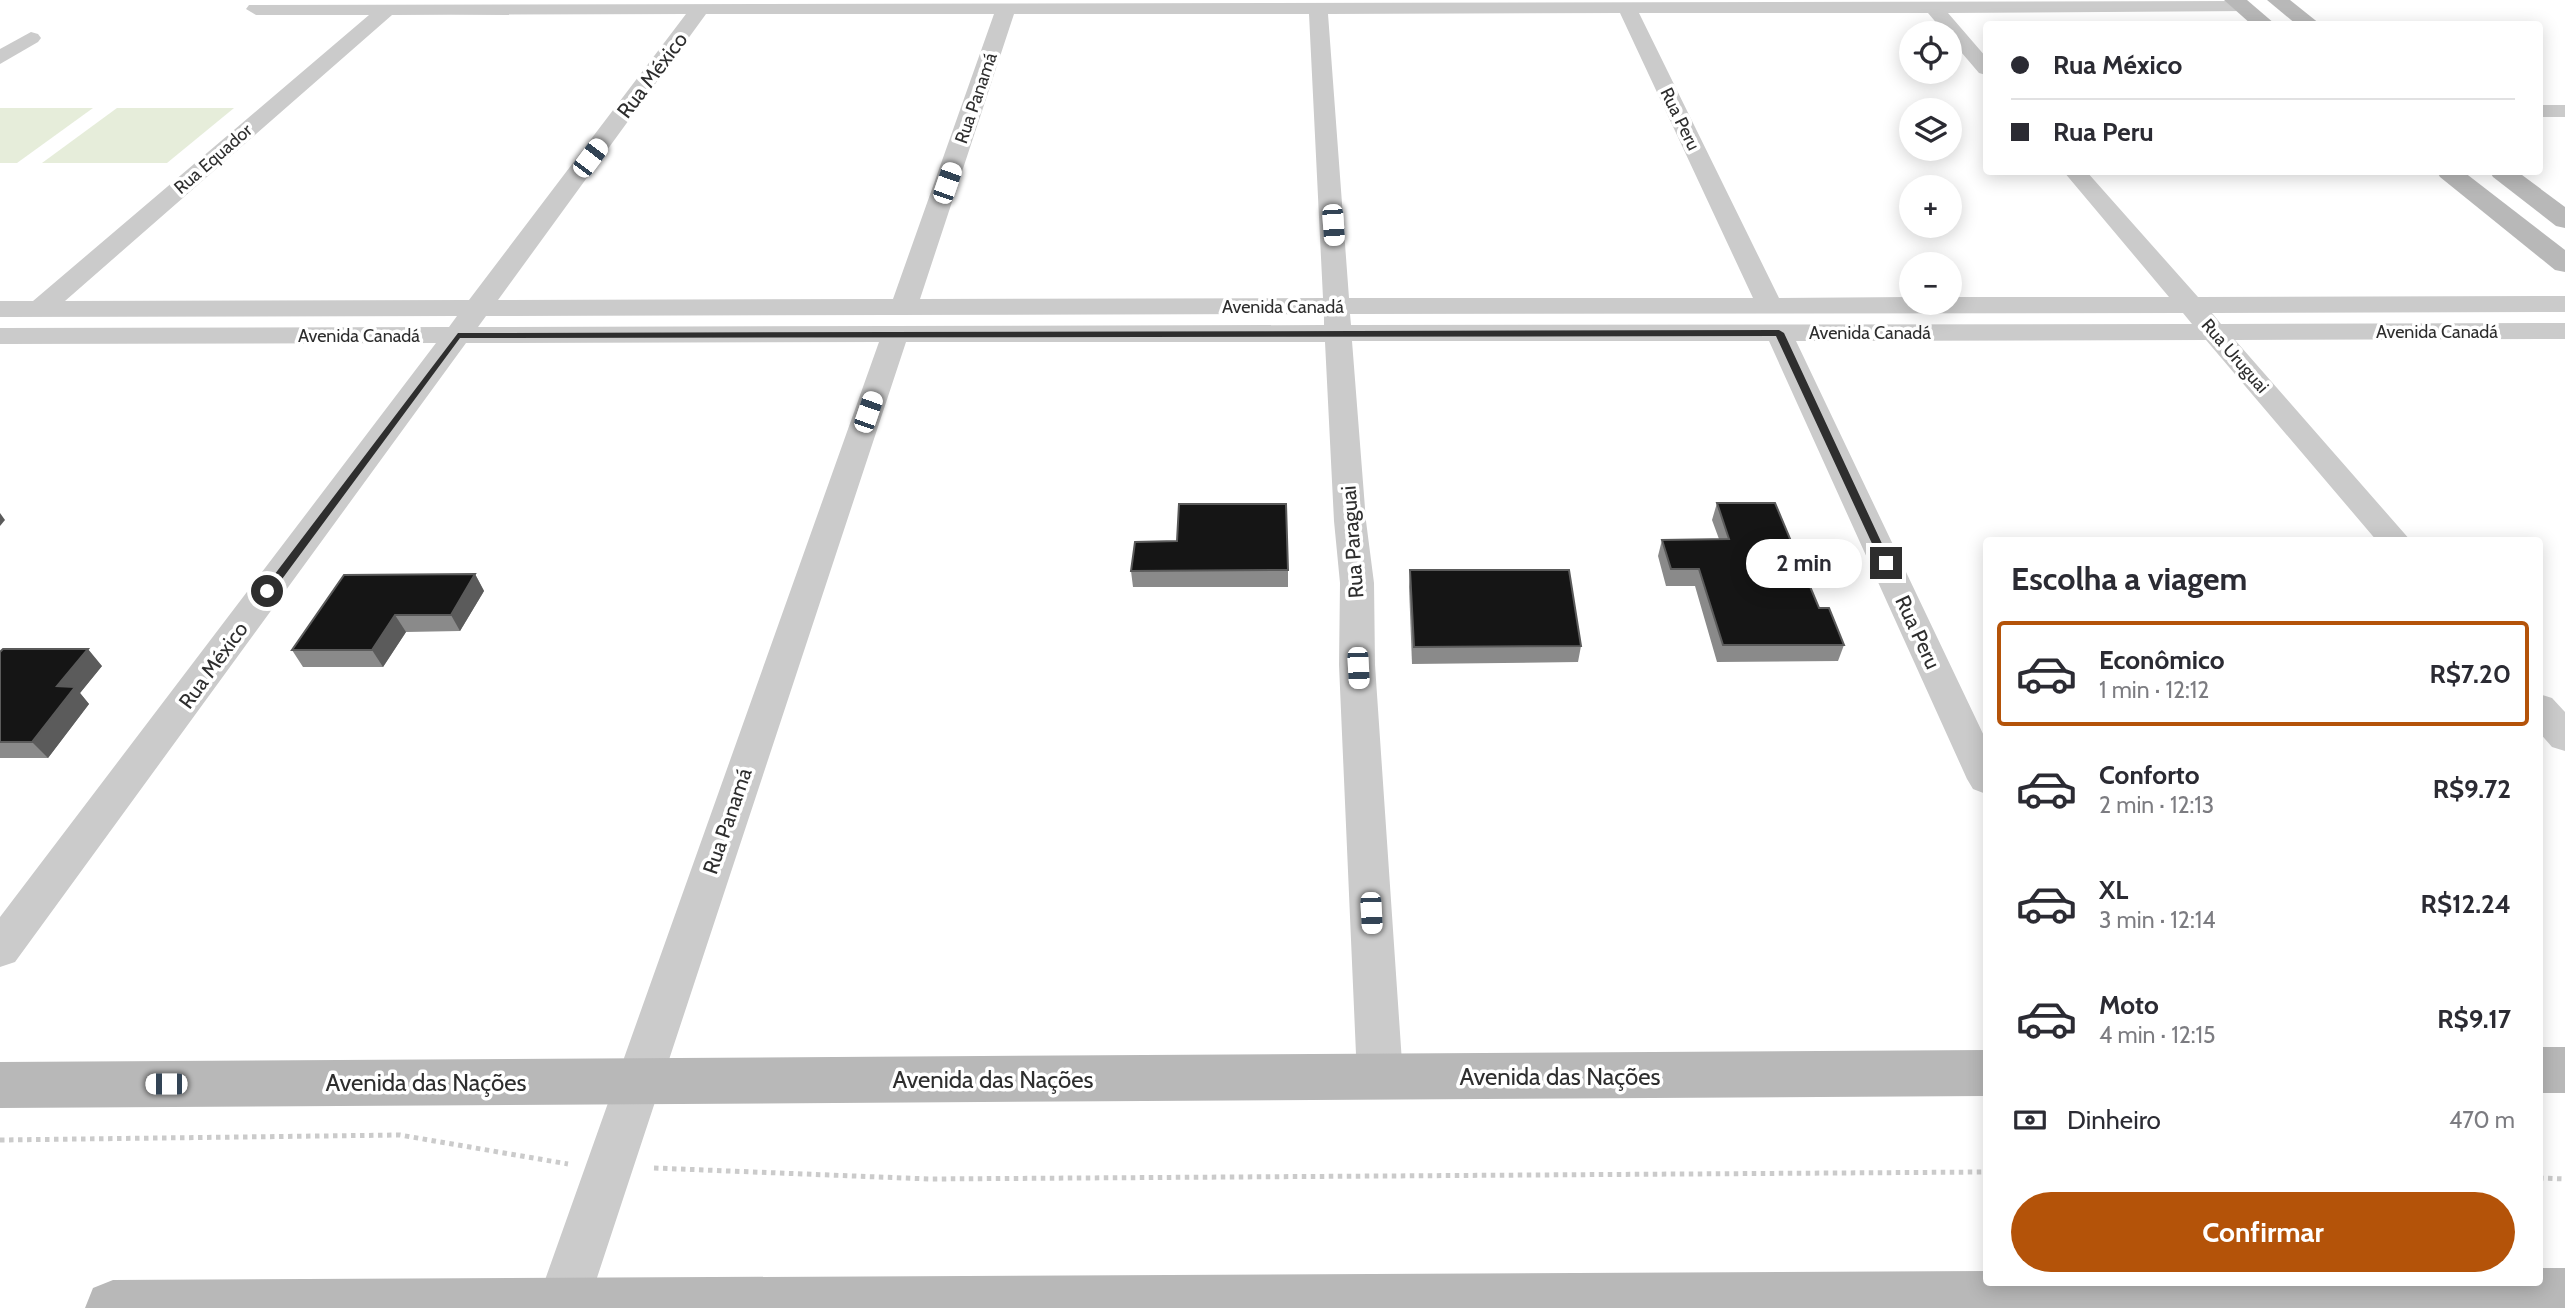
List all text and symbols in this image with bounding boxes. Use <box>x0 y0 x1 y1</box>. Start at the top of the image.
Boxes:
map controls <box>1899 21 1962 315</box>
button: locate <box>1899 21 1962 84</box>
street label: Rua México <box>612 27 692 123</box>
street label: Rua Panamá <box>950 49 1002 146</box>
text: Rua México <box>2053 49 2182 81</box>
street label: Rua Peru <box>1655 84 1705 154</box>
button: layers <box>1899 98 1962 161</box>
text: Rua Peru <box>2053 116 2154 148</box>
street label: Rua Equador <box>170 119 257 199</box>
car <box>569 135 612 181</box>
car <box>931 160 964 206</box>
button: + <box>1899 175 1962 238</box>
car <box>1322 203 1345 247</box>
button: − <box>1899 252 1962 315</box>
street label: Avenida Canadá <box>1222 296 1344 318</box>
street label: Rua Uruguai <box>2197 314 2273 398</box>
street label: Avenida Canadá <box>2376 321 2498 343</box>
street label: Avenida Canadá <box>1809 322 1931 344</box>
street label: Avenida Canadá <box>298 325 420 347</box>
car <box>852 389 885 435</box>
street label: Rua Paraguai <box>1336 485 1368 599</box>
callout: 2 min <box>1746 538 1862 588</box>
route end <box>1870 547 1902 579</box>
text: 2 min <box>1776 549 1832 577</box>
text: Escolha a viagem <box>2011 559 2247 598</box>
route start <box>251 575 283 607</box>
street label: Rua Peru <box>1890 591 1946 673</box>
street label: Rua México <box>173 617 253 713</box>
icon: car <box>2015 642 2078 705</box>
text: Econômico <box>2099 644 2225 676</box>
car <box>1347 646 1370 690</box>
text: R$7.20 <box>2429 658 2511 690</box>
text: 1 min · 12:12 <box>2099 676 2209 704</box>
icon: car <box>2015 757 2078 820</box>
text: Conforto <box>2099 759 2200 791</box>
street label: Rua Panamá <box>697 765 757 877</box>
text: R$9.72 <box>2433 773 2511 805</box>
text: 2 min · 12:13 <box>2099 791 2214 819</box>
icon: car <box>2015 872 2078 935</box>
text: XL <box>2099 874 2128 906</box>
text: R$12.24 <box>2421 888 2511 920</box>
car <box>1360 891 1383 935</box>
text: 3 min · 12:14 <box>2099 906 2215 934</box>
icon: car <box>2015 987 2078 1050</box>
text: Moto <box>2099 989 2159 1021</box>
text: R$9.17 <box>2437 1003 2511 1035</box>
text: 4 min · 12:15 <box>2099 1021 2215 1049</box>
street label: Avenida das Nações <box>1459 1062 1661 1091</box>
street label: Avenida das Nações <box>892 1065 1094 1094</box>
street label: Avenida das Nações <box>325 1068 527 1097</box>
car <box>146 1074 188 1095</box>
icon: cash <box>2011 1101 2049 1139</box>
text: Dinheiro <box>2067 1104 2161 1136</box>
text: 470 m <box>2449 1106 2515 1134</box>
button: Confirmar <box>2011 1192 2515 1272</box>

